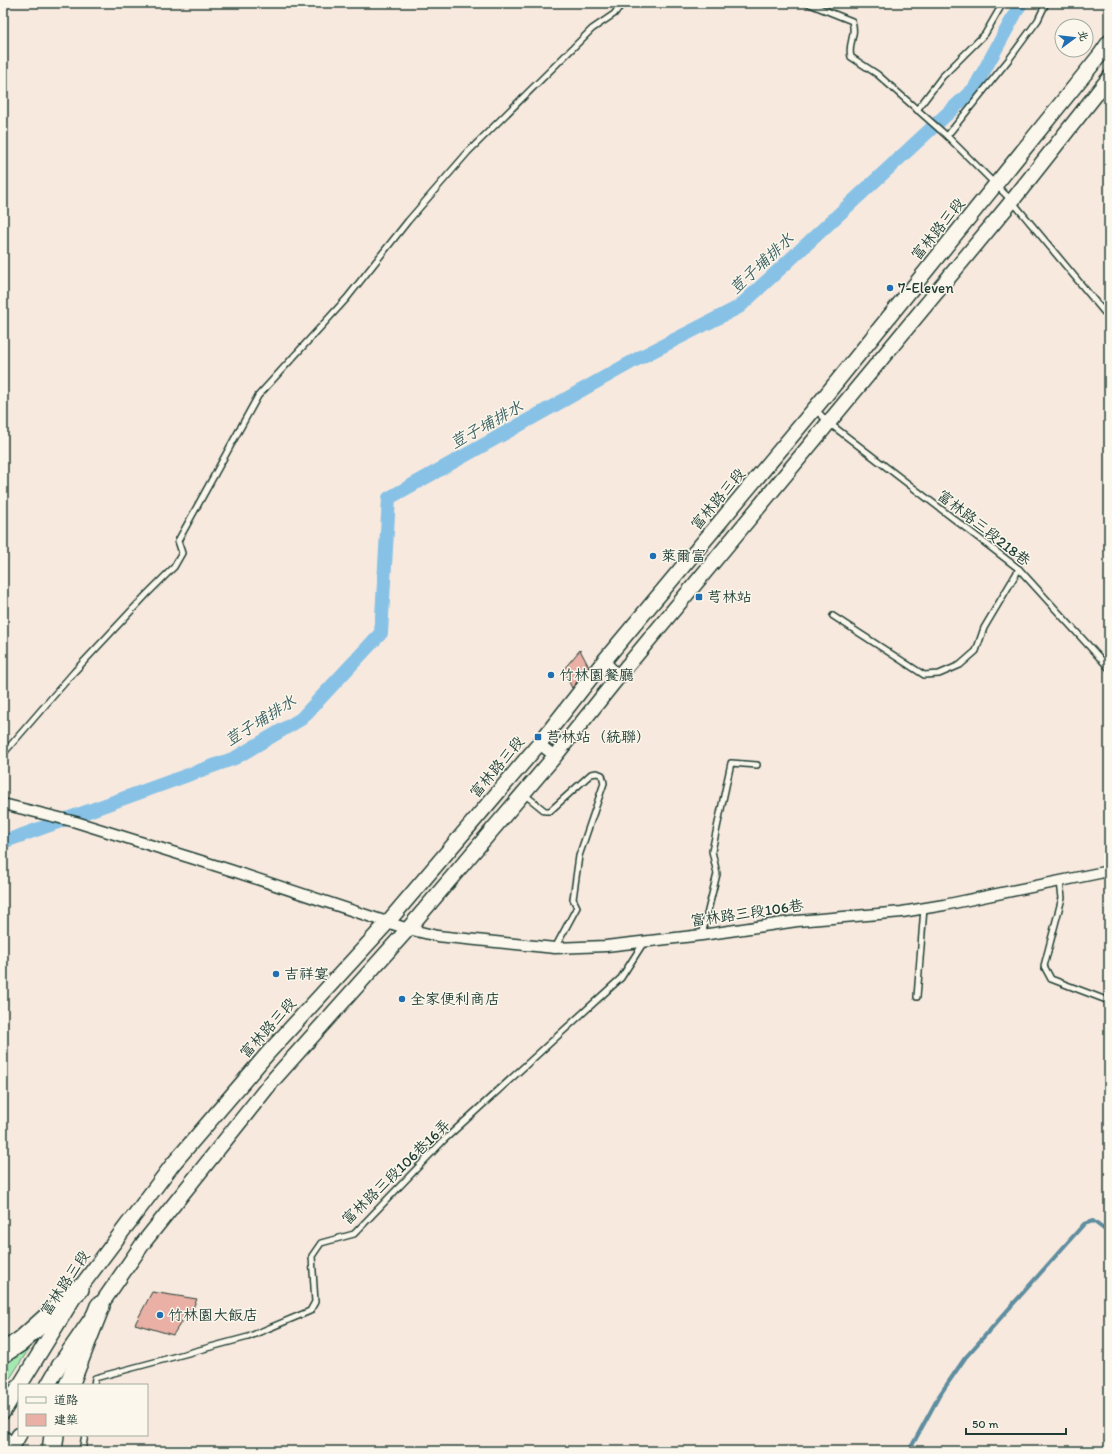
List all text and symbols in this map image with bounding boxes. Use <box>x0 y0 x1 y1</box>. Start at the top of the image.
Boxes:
north arrow <box>1054 18 1094 58</box>
text: 北 <box>1075 29 1091 43</box>
street label: 富林路三段 <box>907 194 969 264</box>
water label: 荳子埔排水 <box>726 228 798 298</box>
place label: 7-Eleven <box>898 279 954 297</box>
marker: 7-Eleven <box>885 283 895 293</box>
water label: 荳子埔排水 <box>447 396 527 452</box>
street label: 富林路三段 <box>687 464 749 534</box>
street label: 富林路三段218巷 <box>934 486 1034 570</box>
place label: 萊爾富 <box>661 547 706 565</box>
marker: 萊爾富 <box>648 551 658 561</box>
place label: 芎林站 <box>707 588 752 606</box>
marker: 芎林站 <box>694 592 704 602</box>
place label: 竹林園餐廳 <box>559 666 634 684</box>
marker: 竹林園餐廳 <box>546 670 556 680</box>
water label: 荳子埔排水 <box>221 691 300 750</box>
place label: 芎林站（統聯） <box>546 728 651 746</box>
street label: 富林路三段 <box>466 732 528 802</box>
marker: 芎林站（統聯） <box>533 732 543 742</box>
street label: 富林路三段106巷 <box>689 896 805 930</box>
place label: 吉祥宴 <box>284 965 329 983</box>
marker: 吉祥宴 <box>271 969 281 979</box>
place label: 全家便利商店 <box>410 990 500 1008</box>
street label: 富林路三段 <box>236 994 300 1062</box>
marker: 全家便利商店 <box>397 994 407 1004</box>
street label: 富林路三段106巷16弄 <box>338 1115 454 1229</box>
street label: 富林路三段 <box>37 1247 93 1319</box>
place label: 竹林園大飯店 <box>168 1306 258 1324</box>
marker: 竹林園大飯店 <box>155 1310 165 1320</box>
legend <box>18 1384 148 1436</box>
text: 道路 <box>54 1393 78 1407</box>
scale bar <box>966 1410 1066 1436</box>
text: 建築 <box>54 1413 78 1427</box>
text: 50 m <box>972 1417 998 1431</box>

